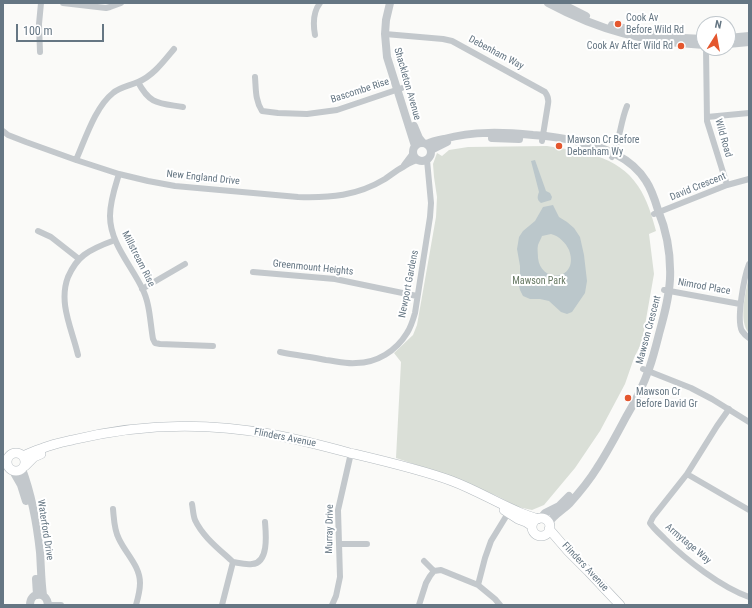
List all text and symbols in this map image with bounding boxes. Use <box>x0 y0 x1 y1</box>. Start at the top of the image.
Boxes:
place label: Cook Av Before Wild Rd <box>626 12 684 36</box>
scale bar <box>18 16 106 42</box>
north arrow <box>696 16 736 56</box>
text: N <box>714 18 723 32</box>
marker: Cook Av Before Wild Rd <box>613 19 623 29</box>
text: 100 m <box>23 24 53 38</box>
street label: Debenham Way <box>466 33 526 73</box>
place label: Cook Av After Wild Rd <box>587 40 673 52</box>
marker: Cook Av After Wild Rd <box>676 41 686 51</box>
street label: Shackleton Avenue <box>391 46 423 122</box>
street label: Bascombe Rise <box>329 76 391 106</box>
street label: Wild Road <box>712 117 734 159</box>
place label: Mawson Cr Before Debenham Wy <box>567 134 640 158</box>
marker: Mawson Cr Before Debenham Wy <box>554 141 564 151</box>
street label: New England Drive <box>166 168 240 188</box>
street label: David Crescent <box>668 170 728 204</box>
street label: Millstream Rise <box>119 229 157 289</box>
street label: Newport Gardens <box>397 249 421 319</box>
street label: Greenmount Heights <box>272 258 354 278</box>
park label: Mawson Park <box>512 275 566 287</box>
street label: Nimrod Place <box>677 276 731 298</box>
street label: Mawson Crescent <box>634 294 664 366</box>
place label: Mawson Cr Before David Gr <box>636 386 697 410</box>
marker: Mawson Cr Before David Gr <box>623 393 633 403</box>
street label: Flinders Avenue <box>253 426 317 450</box>
street label: Waterford Drive <box>34 499 56 561</box>
street label: Murray Drive <box>324 504 336 554</box>
street label: Armytage Way <box>662 521 714 567</box>
street label: Flinders Avenue <box>559 540 611 594</box>

